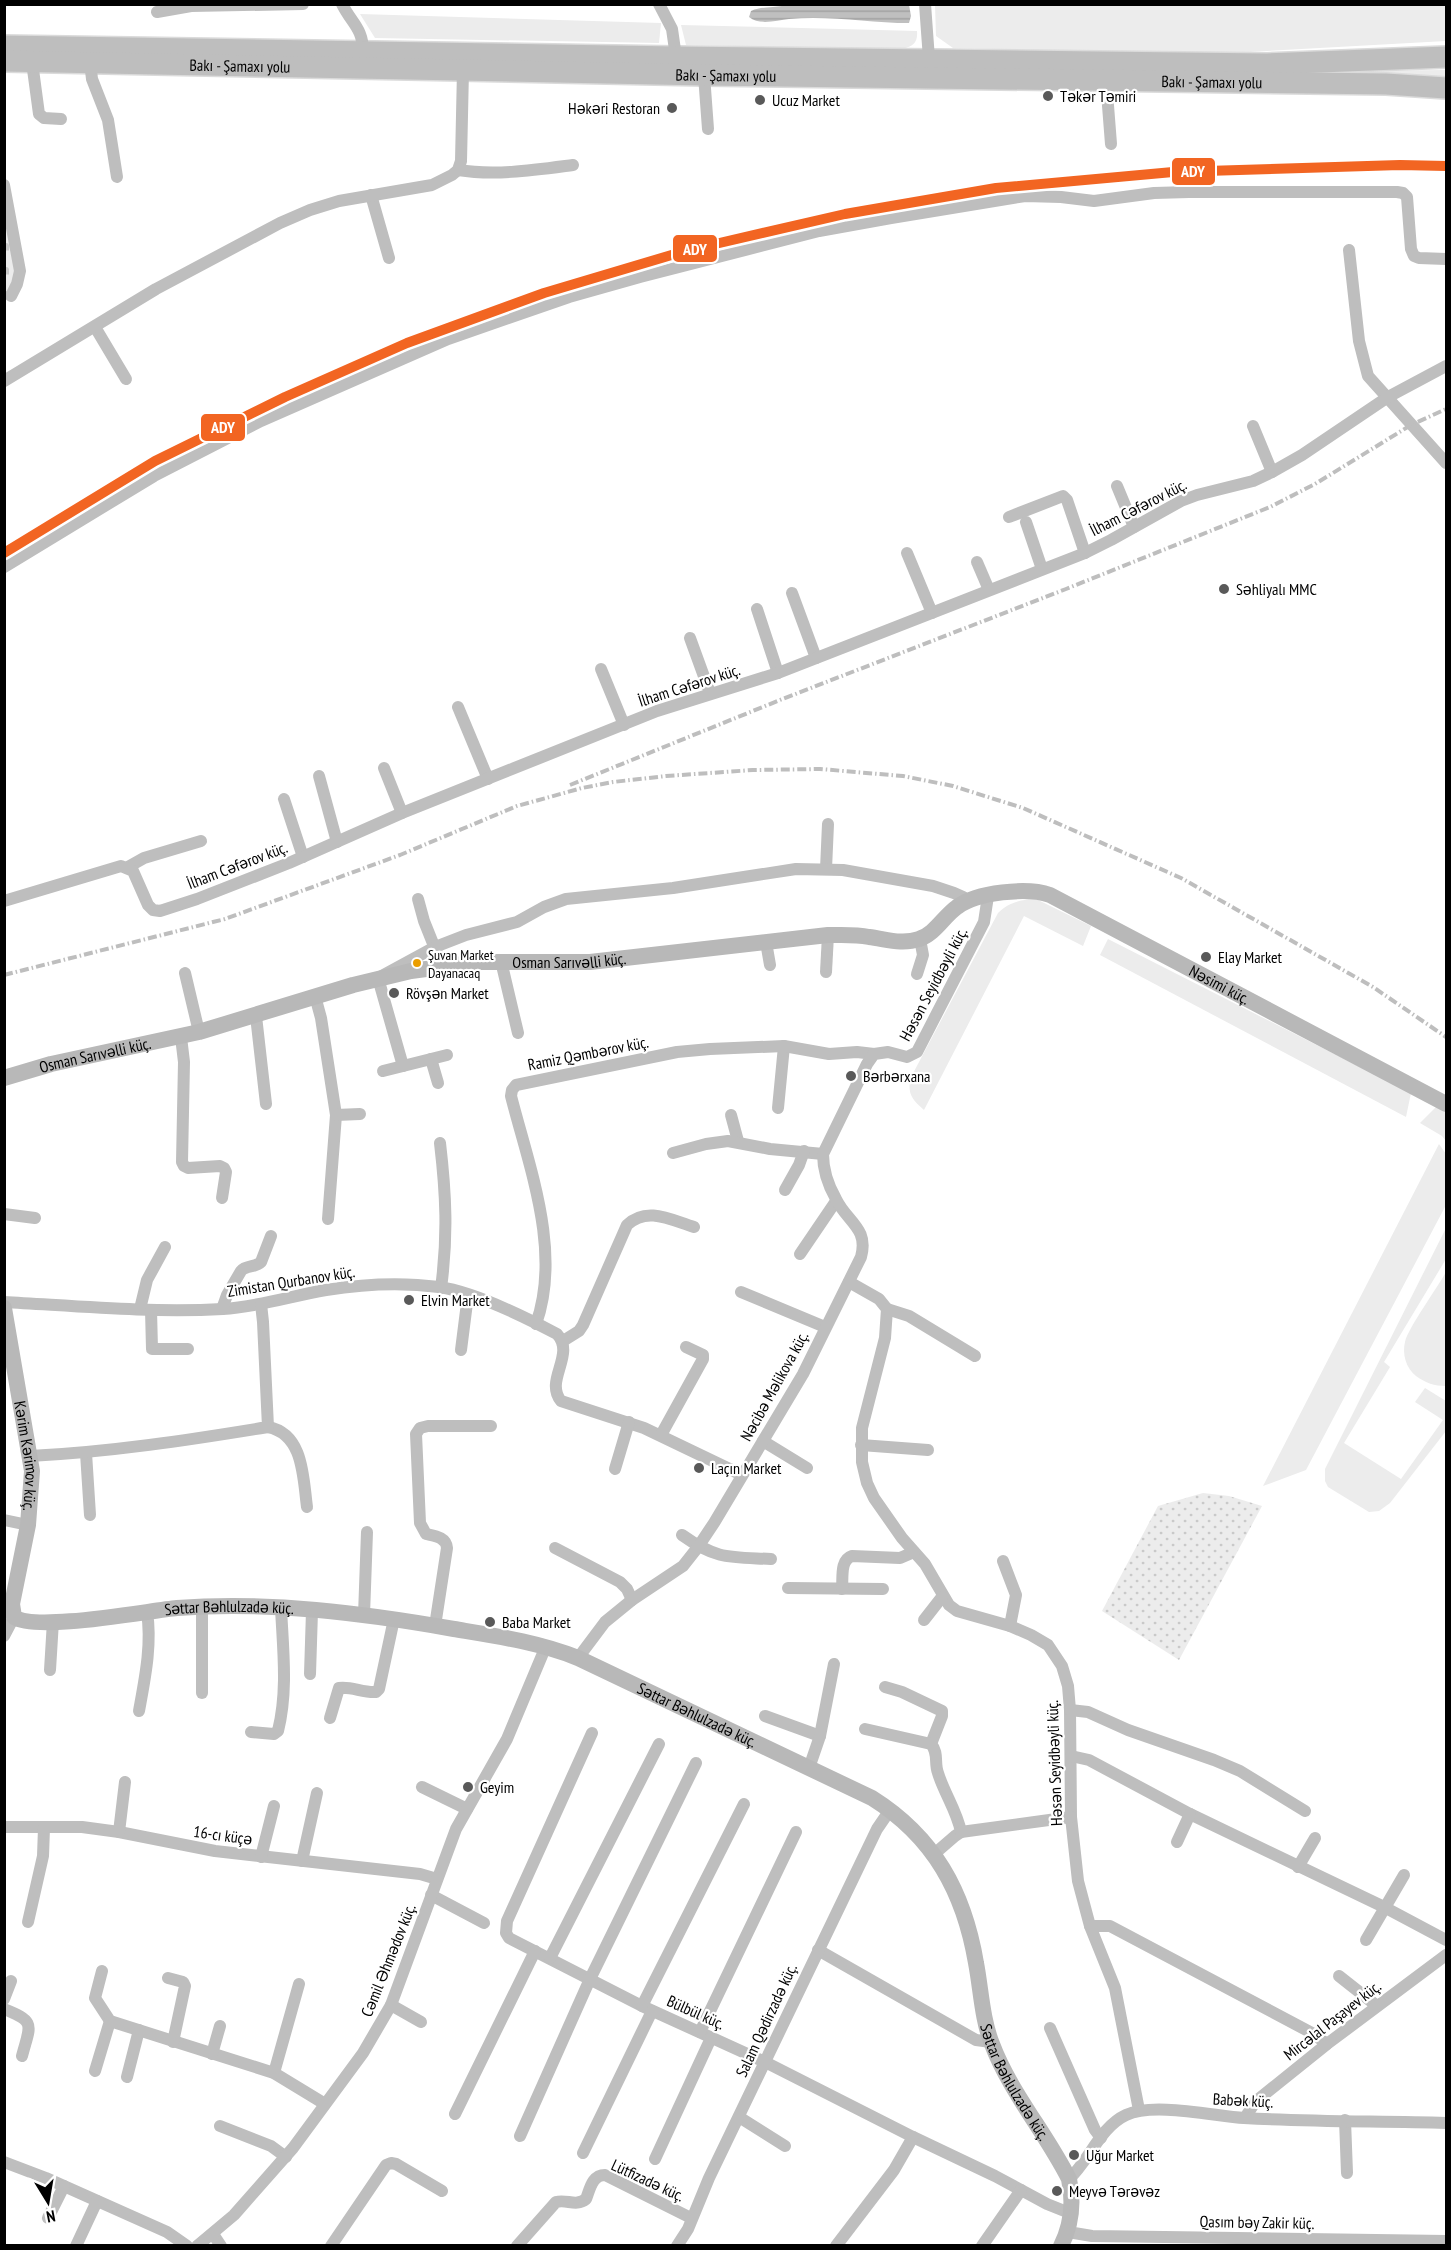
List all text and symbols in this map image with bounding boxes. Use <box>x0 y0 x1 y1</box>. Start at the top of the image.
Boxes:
street label: Bakı - Şamaxı yolu <box>189 55 291 77</box>
street label: Bakı - Şamaxı yolu <box>675 64 777 86</box>
street label: Bakı - Şamaxı yolu <box>1161 71 1263 92</box>
place label: Təkər Təmiri <box>1060 86 1136 106</box>
marker: Təkər Təmiri <box>1041 89 1055 103</box>
place label: Ucuz Market <box>772 90 840 110</box>
marker: Ucuz Market <box>753 93 767 107</box>
place label: Həkəri Restoran <box>568 98 660 118</box>
marker: Həkəri Restoran <box>665 101 679 115</box>
line badge: ADY <box>1171 157 1216 186</box>
text: ADY <box>1180 161 1205 181</box>
line badge: ADY <box>672 234 718 263</box>
text: ADY <box>682 239 707 259</box>
line badge: ADY <box>200 413 246 442</box>
text: ADY <box>210 417 235 437</box>
street label: İlham Cəfərov küç. <box>1086 474 1190 540</box>
place label: Səhliyalı MMC <box>1236 579 1317 599</box>
marker: Səhliyalı MMC <box>1217 582 1231 596</box>
street label: İlham Cəfərov küç. <box>636 659 743 711</box>
street label: İlham Cəfərov küç. <box>184 837 290 893</box>
street label: Həsən Seyidbəyli küç. <box>895 924 971 1044</box>
place label: Şuvan Market Dayanacaq <box>428 946 494 982</box>
place label: Elay Market <box>1218 947 1283 967</box>
street label: Osman Sarıvəlli küç. <box>512 948 627 972</box>
marker: Elay Market <box>1199 950 1213 964</box>
marker: Şuvan Market Dayanacaq <box>411 957 423 969</box>
street label: Nəsimi küç. <box>1186 960 1253 1009</box>
place label: Rövşən Market <box>406 983 489 1003</box>
marker: Rövşən Market <box>387 986 401 1000</box>
street label: Ramiz Qəmbərov küç. <box>526 1031 650 1075</box>
street label: Osman Sarıvəlli küç. <box>37 1033 153 1077</box>
place label: Bərbərxana <box>863 1066 930 1086</box>
marker: Bərbərxana <box>844 1069 858 1083</box>
street label: Zimistan Qurbanov küç. <box>226 1261 356 1301</box>
place label: Elvin Market <box>421 1290 490 1310</box>
marker: Elvin Market <box>402 1293 416 1307</box>
street label: Nəcibə Məlikova küç. <box>736 1327 813 1445</box>
street label: Kərim Kərimov küç. <box>10 1399 42 1512</box>
place label: Laçın Market <box>711 1458 782 1478</box>
marker: Laçın Market <box>692 1461 706 1475</box>
street label: Səttar Bəhlulzadə küç. <box>163 1596 295 1619</box>
place label: Baba Market <box>502 1612 571 1632</box>
marker: Baba Market <box>483 1615 497 1629</box>
street label: Səttar Bəhlulzadə küç. <box>634 1678 760 1752</box>
street label: Həsən Seyidbəyli küç. <box>1042 1700 1066 1826</box>
place label: Geyim <box>480 1777 514 1797</box>
marker: Geyim <box>461 1780 475 1794</box>
street label: 16-cı küçə <box>192 1821 254 1849</box>
street label: Cəmil Əhmədov küç. <box>356 1900 420 2019</box>
street label: Salam Qədirzadə küç. <box>731 1960 801 2080</box>
street label: Mircəlal Paşayev küç. <box>1279 1976 1385 2064</box>
street label: Bülbül küç. <box>664 1990 728 2034</box>
street label: Səttar Bəhlulzadə küç. <box>976 2022 1054 2144</box>
street label: Babək küç. <box>1212 2088 1274 2112</box>
place label: Uğur Market <box>1086 2145 1155 2165</box>
marker: Uğur Market <box>1067 2148 1081 2162</box>
street label: Lütfizadə küç. <box>608 2154 688 2206</box>
north arrow <box>18 2172 78 2232</box>
place label: Meyvə Tərəvəz <box>1069 2181 1160 2201</box>
marker: Meyvə Tərəvəz <box>1050 2184 1064 2198</box>
text: N <box>45 2206 57 2227</box>
street label: Qasım bəy Zakir küç. <box>1199 2211 1315 2233</box>

